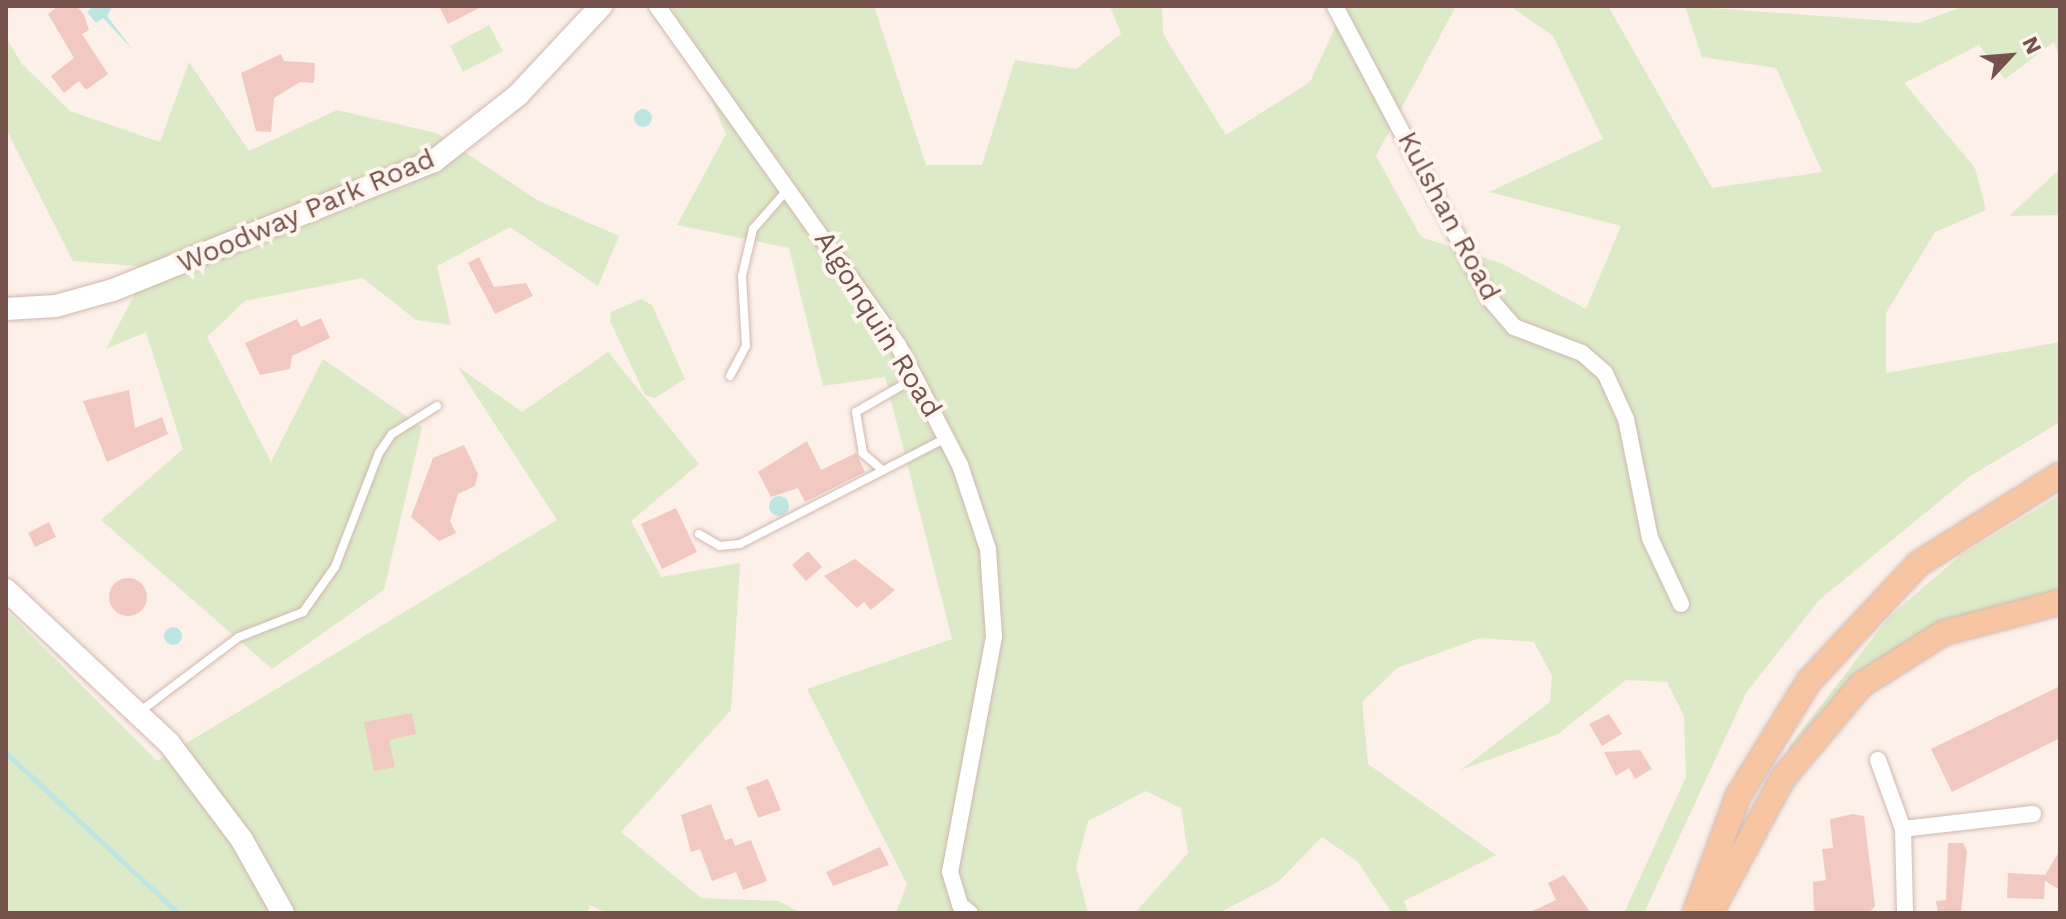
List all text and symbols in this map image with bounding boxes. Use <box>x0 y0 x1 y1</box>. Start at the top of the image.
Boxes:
north arrow <box>1970 16 2050 96</box>
text: N <box>2017 32 2047 58</box>
street label: Kulshan Road <box>1390 126 1508 306</box>
street label: Woodway Park Road <box>172 141 440 281</box>
street label: Algonquin Road <box>807 225 949 423</box>

